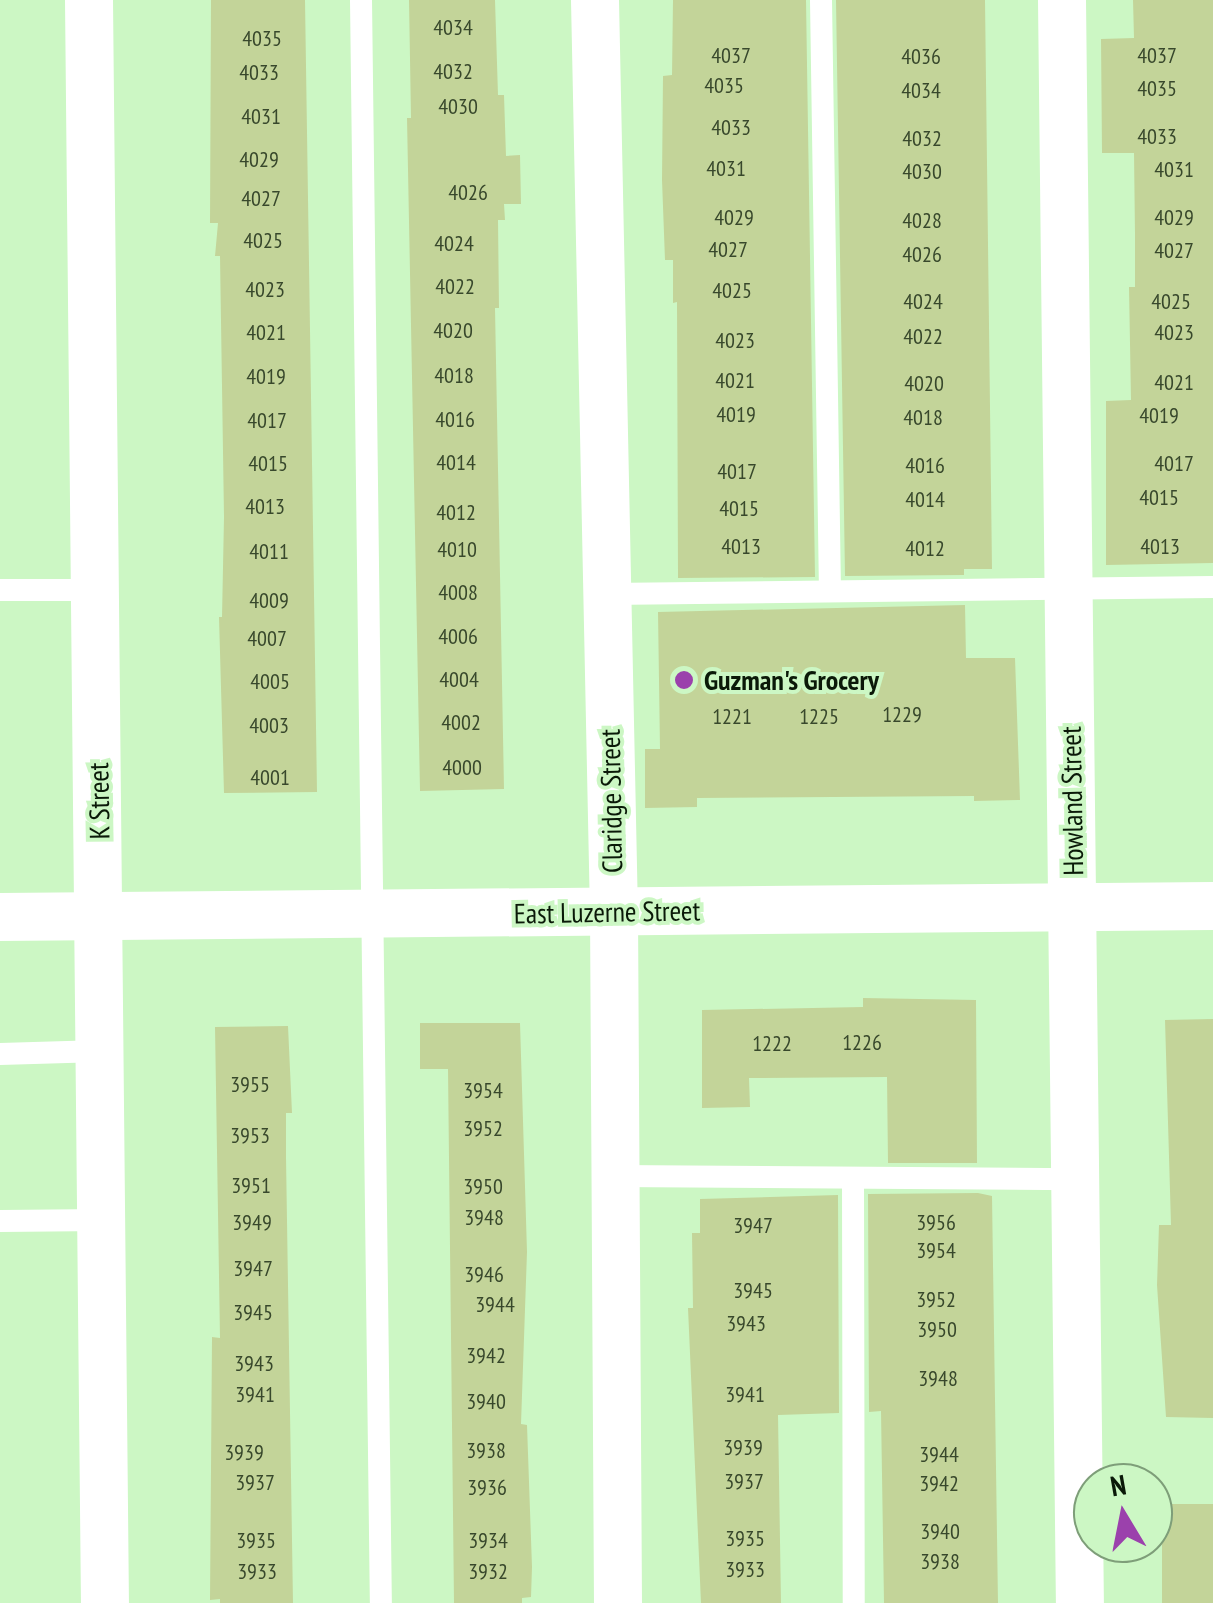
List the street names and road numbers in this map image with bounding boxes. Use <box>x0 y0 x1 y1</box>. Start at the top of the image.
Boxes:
street label: Howland Street <box>1054 726 1090 876</box>
street label: Claridge Street <box>593 729 629 873</box>
street label: K Street <box>82 762 116 840</box>
street label: East Luzerne Street <box>514 894 700 930</box>

